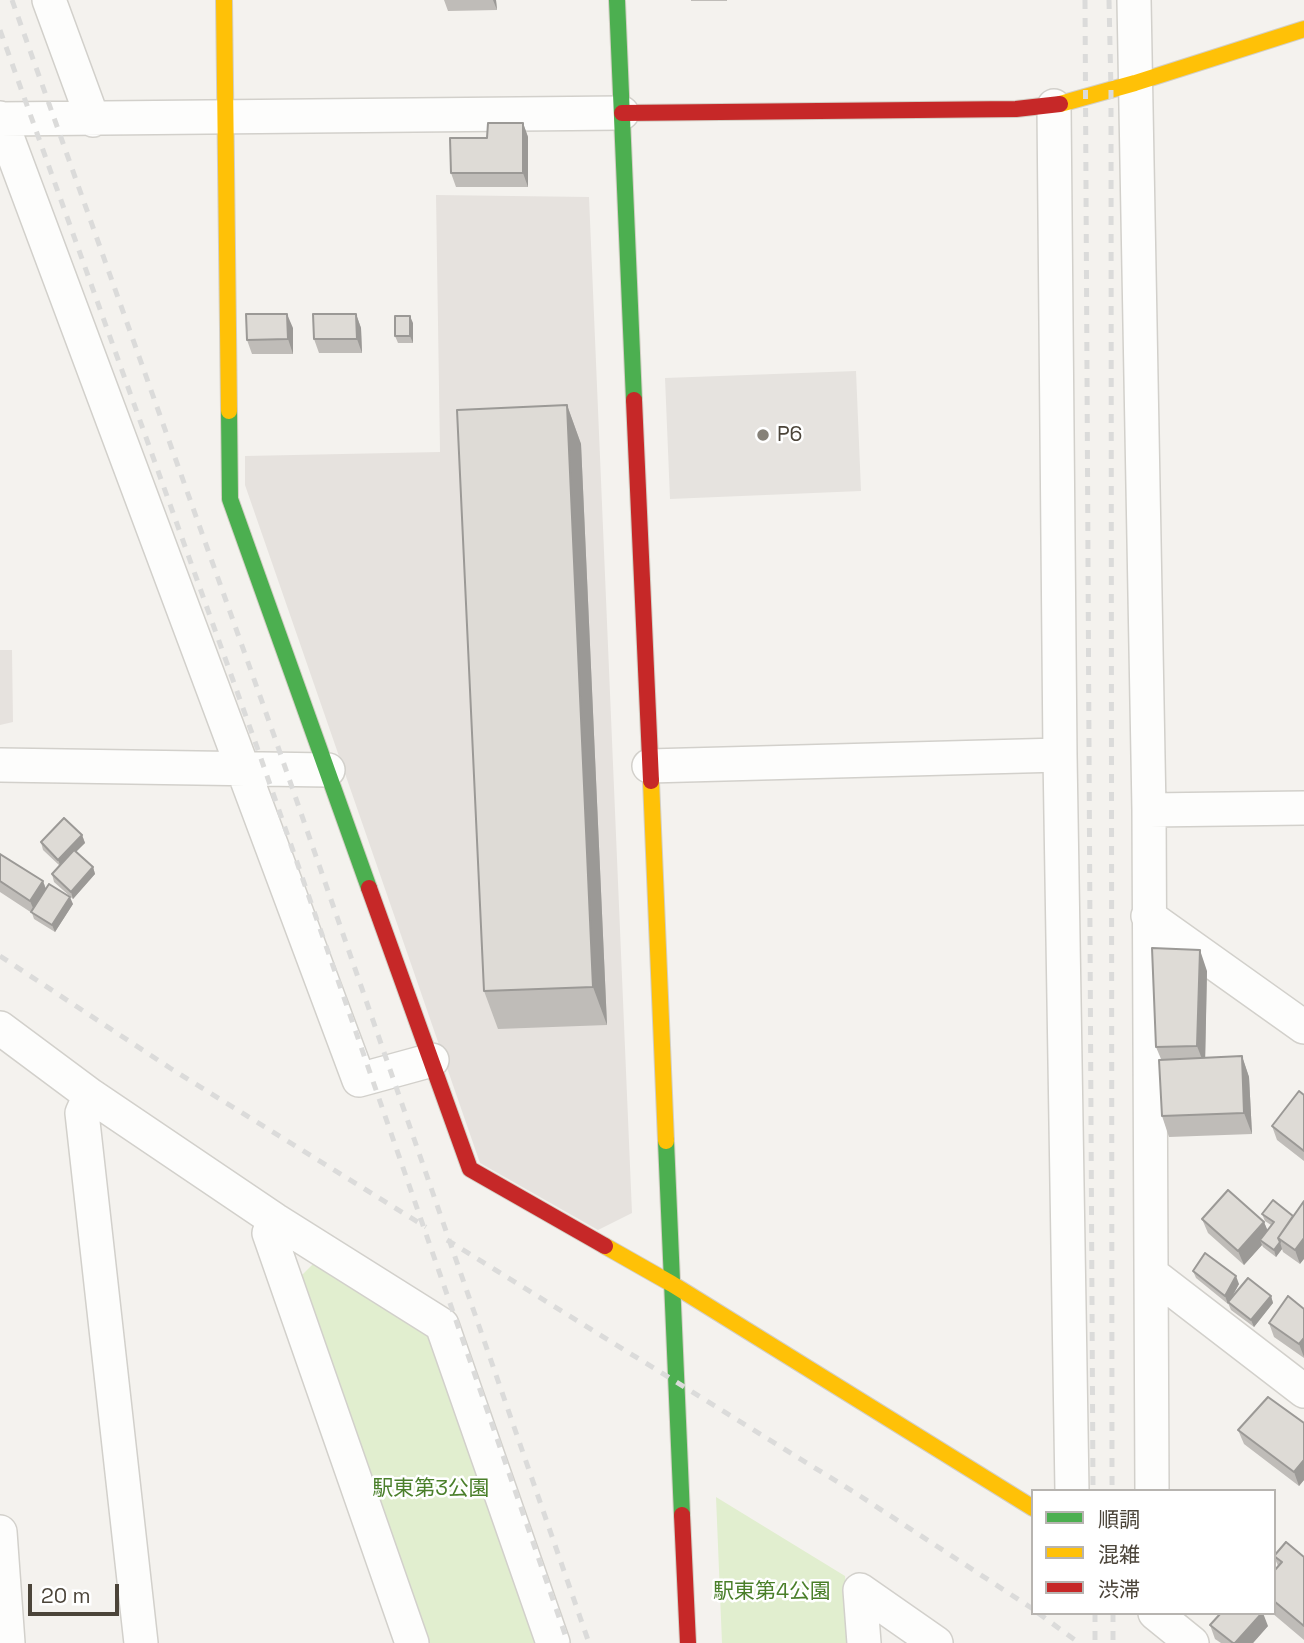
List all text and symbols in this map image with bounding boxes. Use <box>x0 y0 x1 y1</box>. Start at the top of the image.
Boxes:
place label: P6 <box>777 422 802 448</box>
marker: P6 <box>755 427 771 443</box>
park label: 駅東第3公園 <box>372 1476 490 1502</box>
legend <box>1031 1489 1276 1615</box>
text: 順調 <box>1098 1506 1140 1533</box>
text: 混雑 <box>1098 1541 1140 1568</box>
scale bar <box>32 1570 122 1614</box>
text: 渋滞 <box>1098 1576 1140 1603</box>
park label: 駅東第4公園 <box>713 1579 831 1605</box>
text: 20 m <box>41 1582 91 1609</box>

